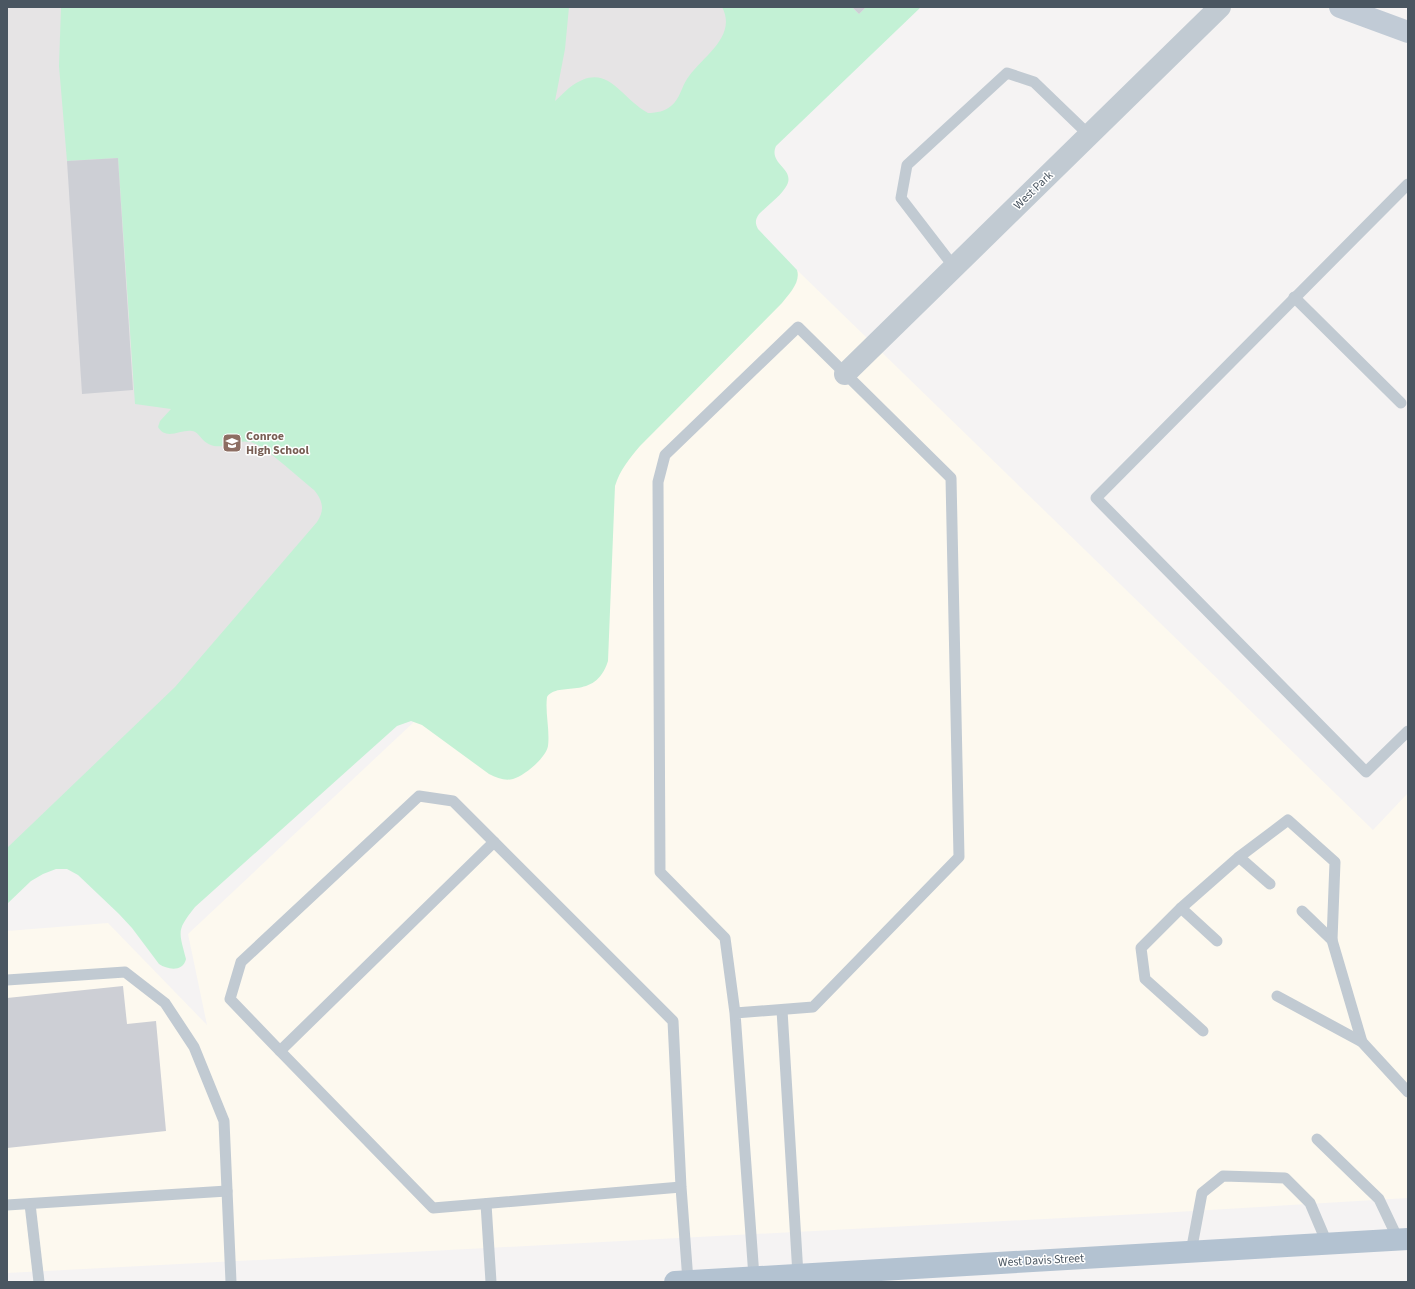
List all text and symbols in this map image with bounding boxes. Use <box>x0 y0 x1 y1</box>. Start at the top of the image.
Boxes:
street label: West Park <box>1010 167 1057 214</box>
place label: Conroe High School <box>246 428 310 459</box>
school or university icon: Conroe High School <box>221 432 243 454</box>
street label: West Davis Street <box>998 1250 1084 1271</box>

